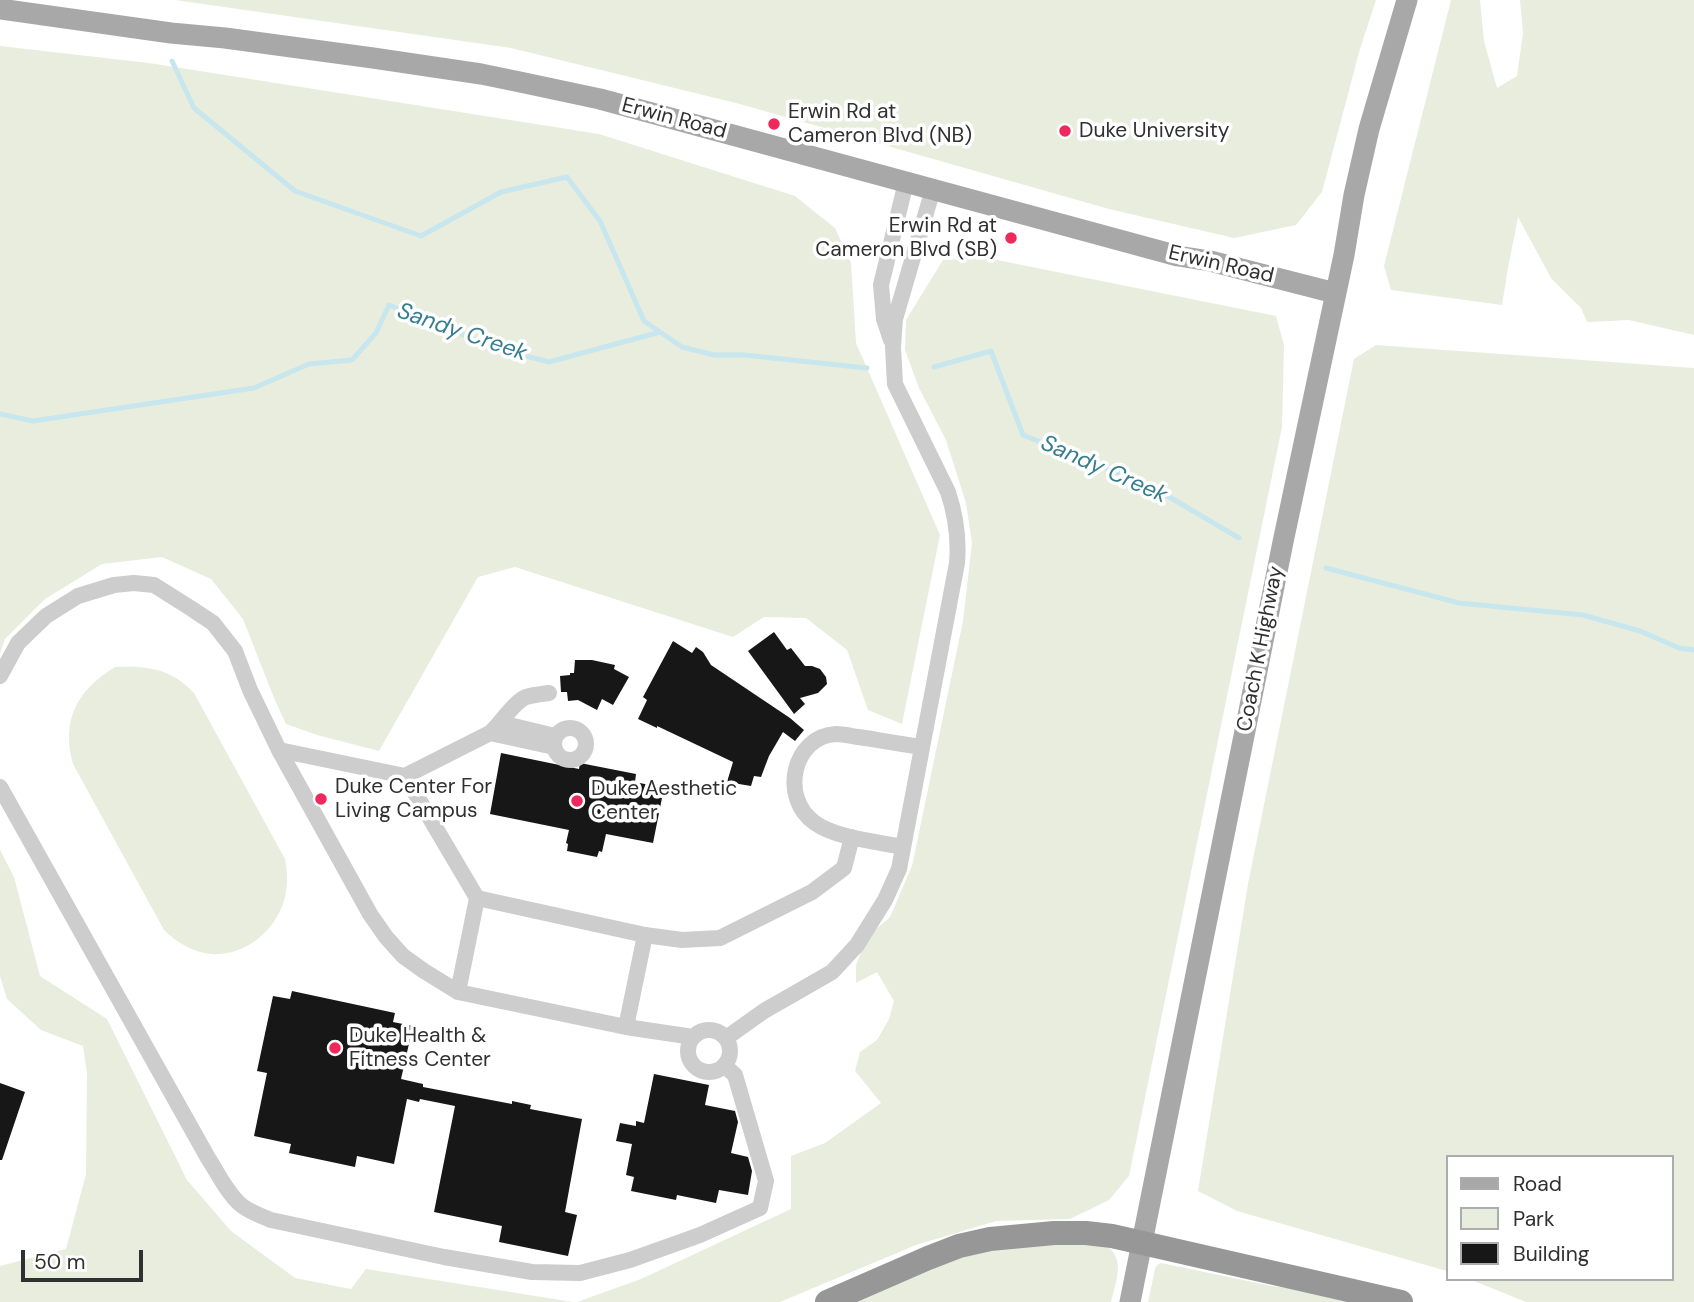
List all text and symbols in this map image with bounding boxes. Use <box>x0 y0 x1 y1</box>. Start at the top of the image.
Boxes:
street label: Erwin Road <box>619 93 729 145</box>
place label: Erwin Rd at Cameron Blvd (NB) <box>788 99 972 149</box>
marker: Erwin Rd at Cameron Blvd (NB) <box>766 116 782 132</box>
place label: Duke University <box>1079 118 1229 144</box>
marker: Duke University <box>1057 123 1073 139</box>
place label: Erwin Rd at Cameron Blvd (SB) <box>815 213 997 263</box>
marker: Erwin Rd at Cameron Blvd (SB) <box>1003 230 1019 246</box>
street label: Erwin Road <box>1166 241 1276 289</box>
water label: Sandy Creek <box>393 298 531 368</box>
water label: Sandy Creek <box>1036 430 1172 510</box>
street label: Coach K Highway <box>1233 564 1289 734</box>
place label: Duke Center For Living Campus <box>335 774 492 824</box>
place label: Duke Aesthetic Center <box>591 776 737 826</box>
marker: Duke Center For Living Campus <box>313 791 329 807</box>
marker: Duke Aesthetic Center <box>569 793 585 809</box>
place label: Duke Health & Fitness Center <box>349 1023 491 1073</box>
marker: Duke Health & Fitness Center <box>327 1040 343 1056</box>
legend <box>1446 1155 1673 1281</box>
text: Road <box>1513 1170 1562 1198</box>
text: Park <box>1513 1205 1554 1233</box>
scale bar <box>24 1236 147 1280</box>
text: Building <box>1513 1240 1589 1268</box>
text: 50 m <box>34 1248 85 1276</box>

